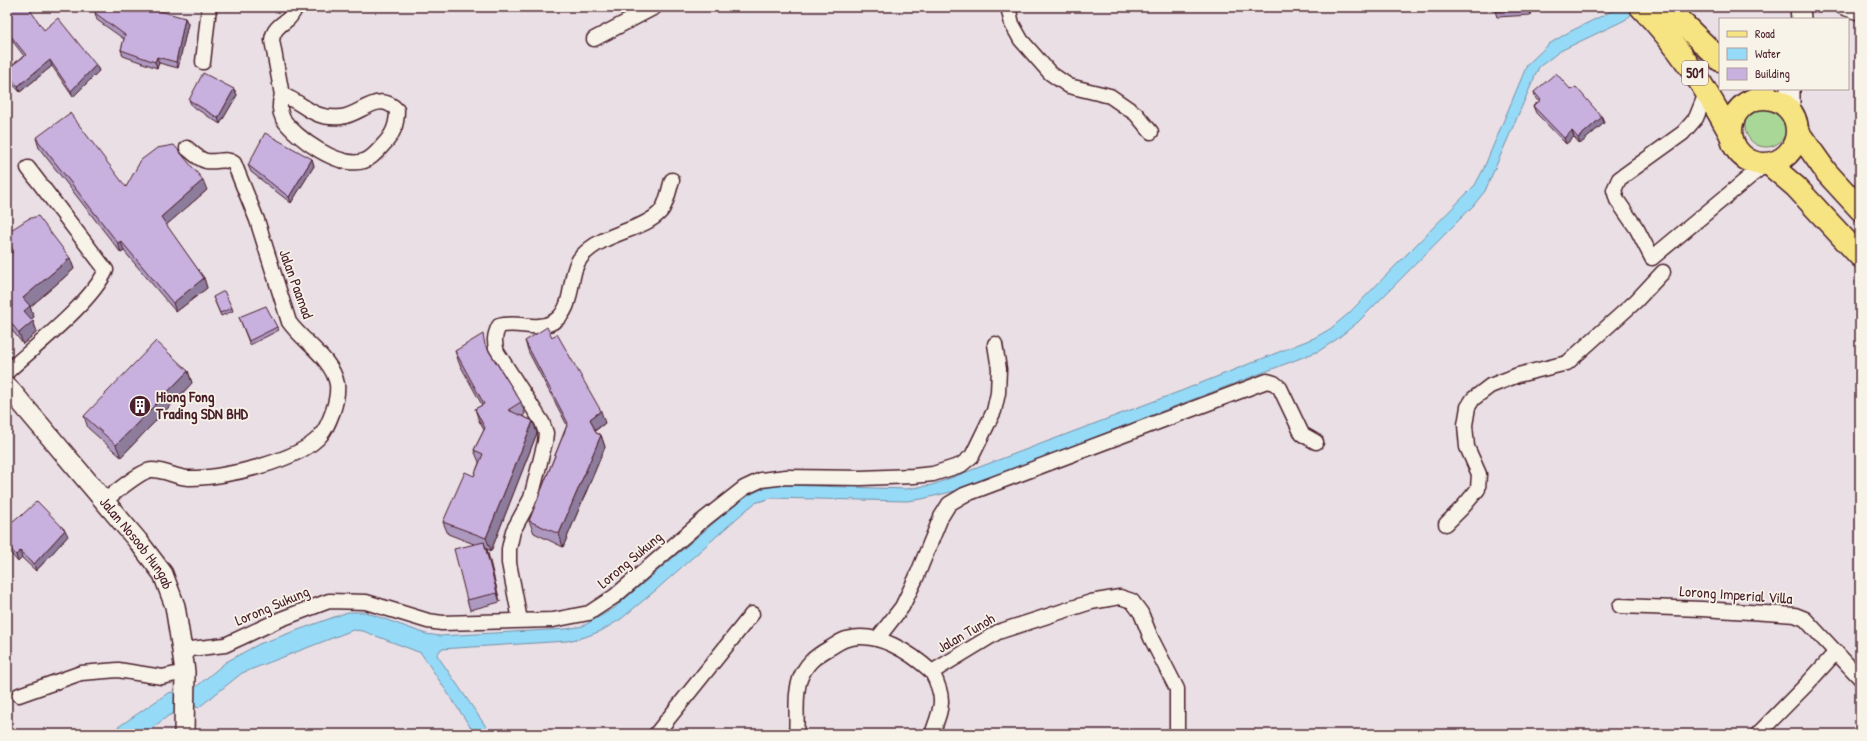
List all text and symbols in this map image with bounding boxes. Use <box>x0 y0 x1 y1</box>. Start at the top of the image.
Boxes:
legend <box>1719 18 1849 90</box>
text: Road <box>1755 25 1775 42</box>
text: Water <box>1755 45 1781 62</box>
road number: 501 <box>1682 61 1708 85</box>
text: Building <box>1755 65 1790 82</box>
street label: Jalan Paamad <box>274 246 319 322</box>
place label: Hiong Fong Trading SDN BHD <box>155 386 249 425</box>
building icon: Hiong Fong Trading SDN BHD <box>127 393 153 419</box>
street label: Jalan Nosoob Hungab <box>95 492 179 592</box>
street label: Lorong Sukung <box>593 526 667 593</box>
street label: Lorong Sukung <box>231 580 313 631</box>
street label: Lorong Imperial Villa <box>1679 580 1793 609</box>
street label: Jalan Tunoh <box>933 608 999 658</box>

